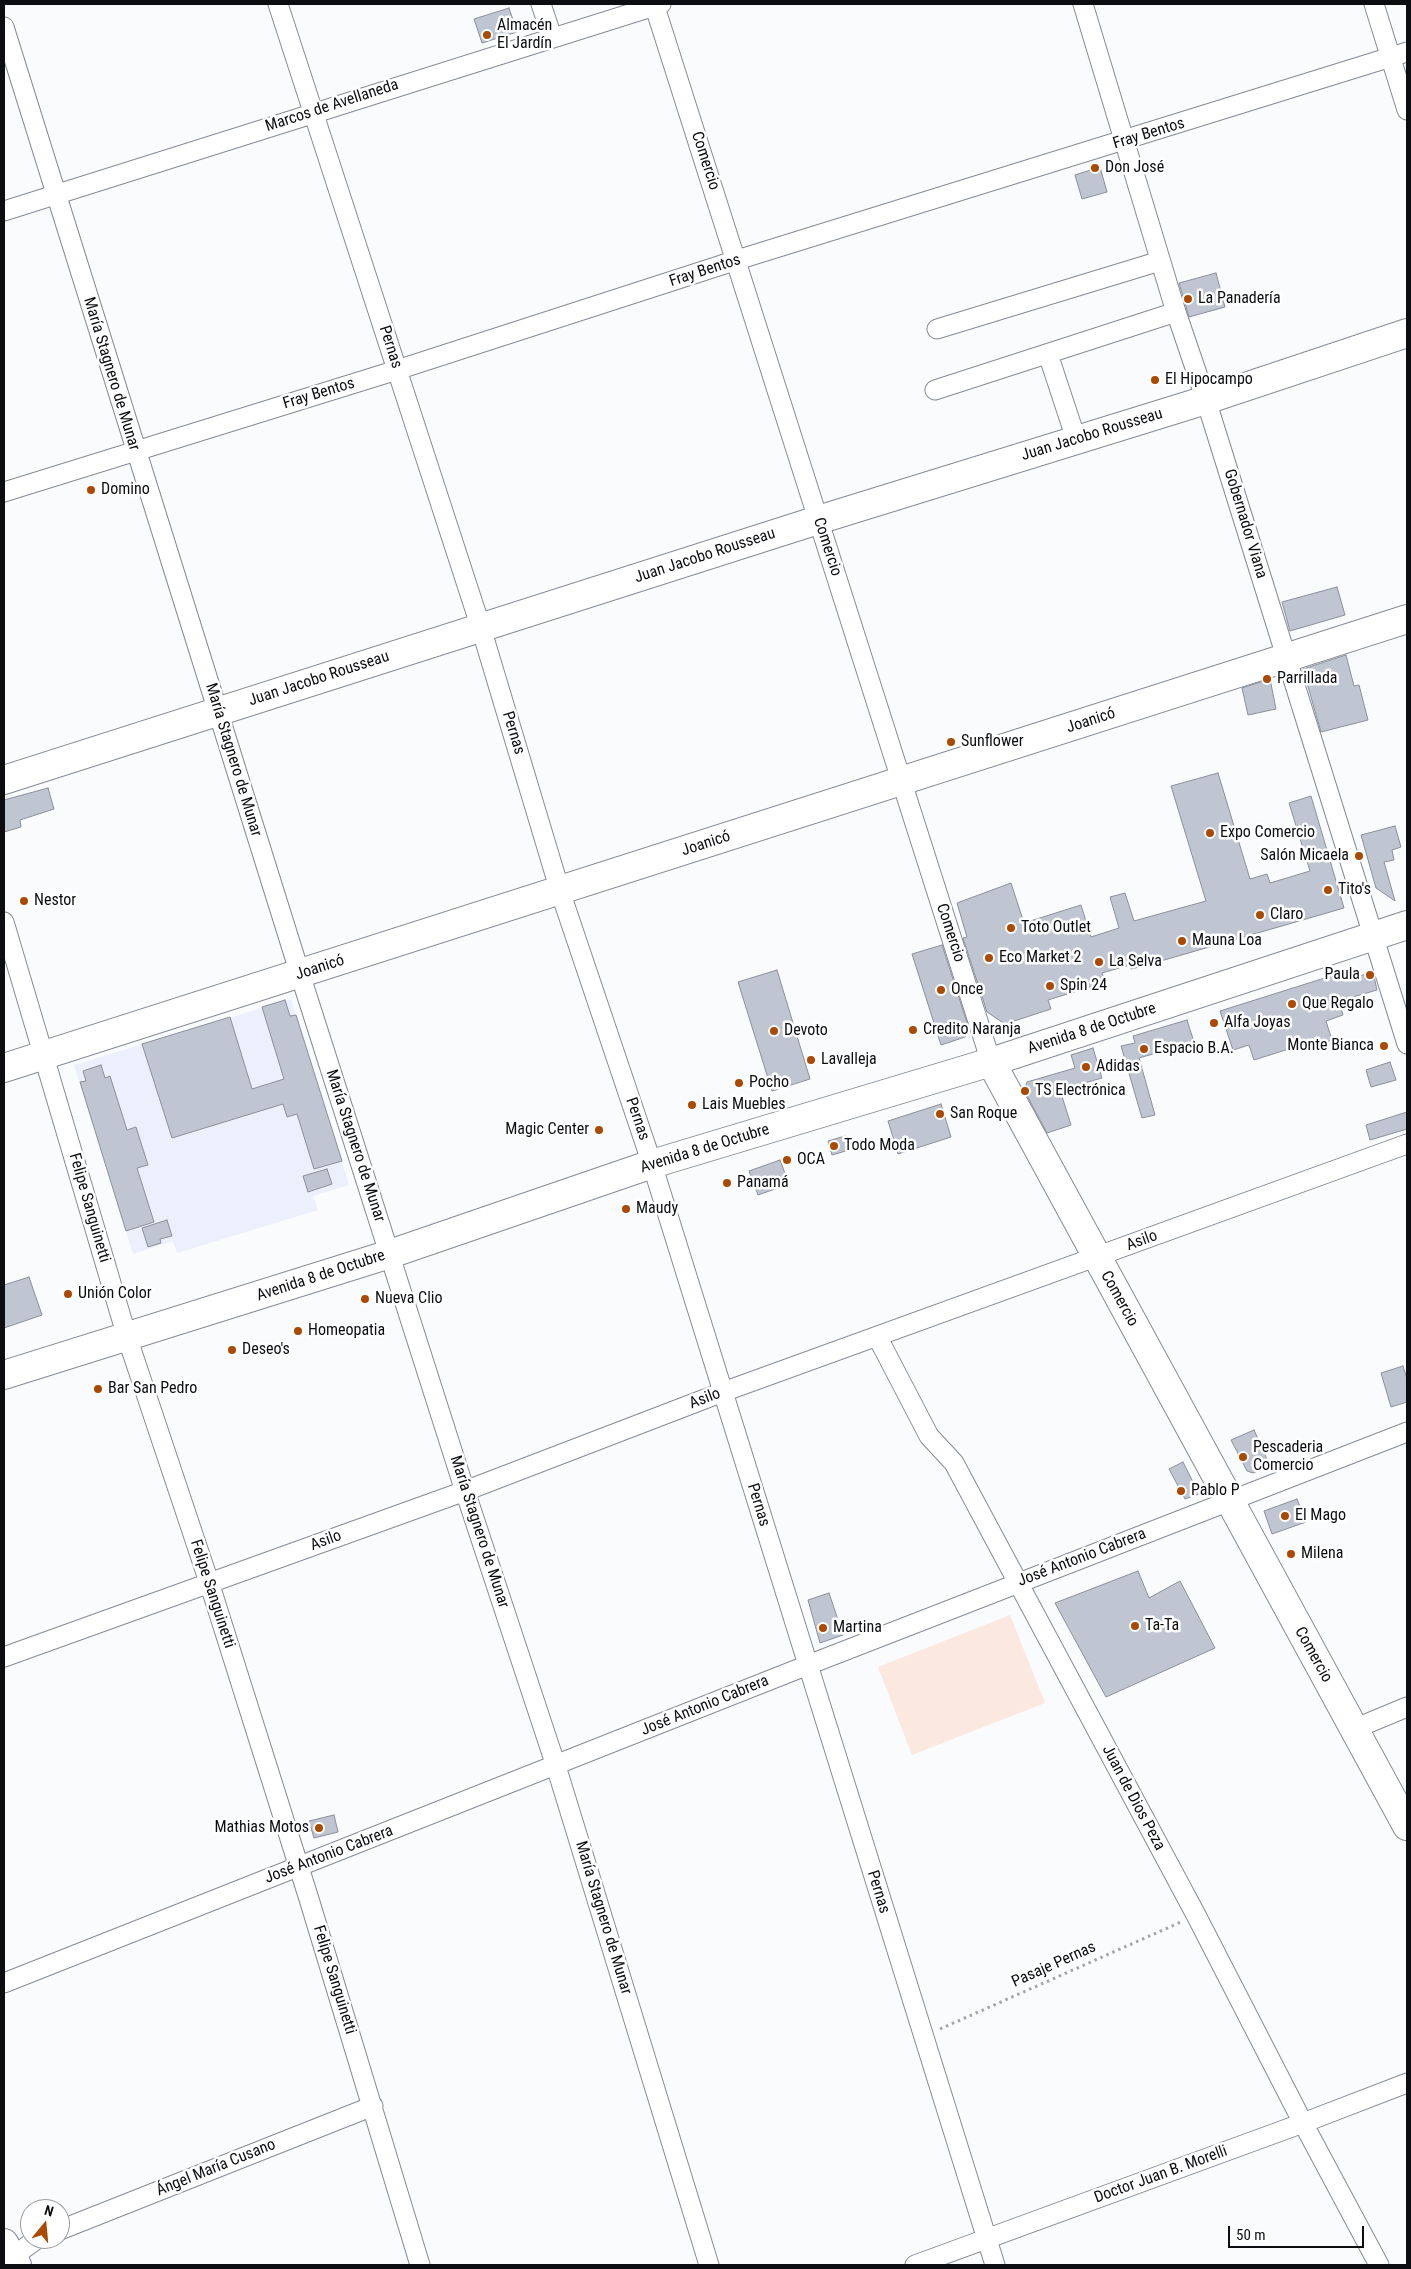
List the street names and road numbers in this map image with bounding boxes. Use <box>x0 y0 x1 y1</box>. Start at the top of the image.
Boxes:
street label: Marcos de Avellaneda <box>263 75 401 137</box>
street label: Fray Bentos <box>1111 114 1187 154</box>
street label: Comercio <box>687 129 723 193</box>
street label: Fray Bentos <box>667 250 743 292</box>
street label: María Stagnero de Munar <box>79 295 143 453</box>
street label: Pernas <box>374 323 406 371</box>
street label: Fray Bentos <box>281 374 357 414</box>
street label: Juan Jacobo Rousseau <box>1019 404 1165 466</box>
street label: Gobernador Viana <box>1219 467 1271 581</box>
street label: Comercio <box>809 515 845 579</box>
street label: Juan Jacobo Rousseau <box>632 524 778 588</box>
street label: Juan Jacobo Rousseau <box>246 647 392 711</box>
street label: María Stagnero de Munar <box>201 681 265 839</box>
street label: Joanicó <box>1064 704 1118 738</box>
street label: Pernas <box>497 709 529 757</box>
street label: Joanicó <box>679 827 733 861</box>
street label: Comercio <box>932 901 968 965</box>
street label: Joanicó <box>293 951 347 985</box>
street label: Avenida 8 de Octubre <box>1025 999 1159 1059</box>
street label: María Stagnero de Munar <box>321 1067 389 1225</box>
street label: Pernas <box>621 1095 653 1143</box>
street label: Avenida 8 de Octubre <box>638 1120 772 1178</box>
street label: Felipe Sanguinetti <box>64 1151 114 1265</box>
street label: Asilo <box>1124 1227 1160 1255</box>
street label: Avenida 8 de Octubre <box>254 1246 388 1306</box>
street label: Comercio <box>1096 1268 1142 1330</box>
street label: Asilo <box>687 1384 723 1414</box>
street label: María Stagnero de Munar <box>445 1453 513 1611</box>
street label: Pernas <box>742 1481 774 1529</box>
street label: José Antonio Cabrera <box>1015 1525 1149 1591</box>
street label: Asilo <box>308 1527 344 1555</box>
street label: Felipe Sanguinetti <box>185 1537 239 1651</box>
street label: Comercio <box>1290 1624 1336 1686</box>
street label: José Antonio Cabrera <box>638 1672 772 1740</box>
street label: Juan de Dios Peza <box>1097 1742 1169 1854</box>
street label: José Antonio Cabrera <box>262 1822 396 1888</box>
street label: María Stagnero de Munar <box>571 1839 635 1997</box>
street label: Pernas <box>862 1868 894 1916</box>
street label: Felipe Sanguinetti <box>308 1923 360 2037</box>
street label: Pasaje Pernas <box>1009 1938 1099 1992</box>
street label: Ángel María Cusano <box>154 2135 278 2201</box>
street label: Doctor Juan B. Morelli <box>1092 2142 1230 2208</box>

